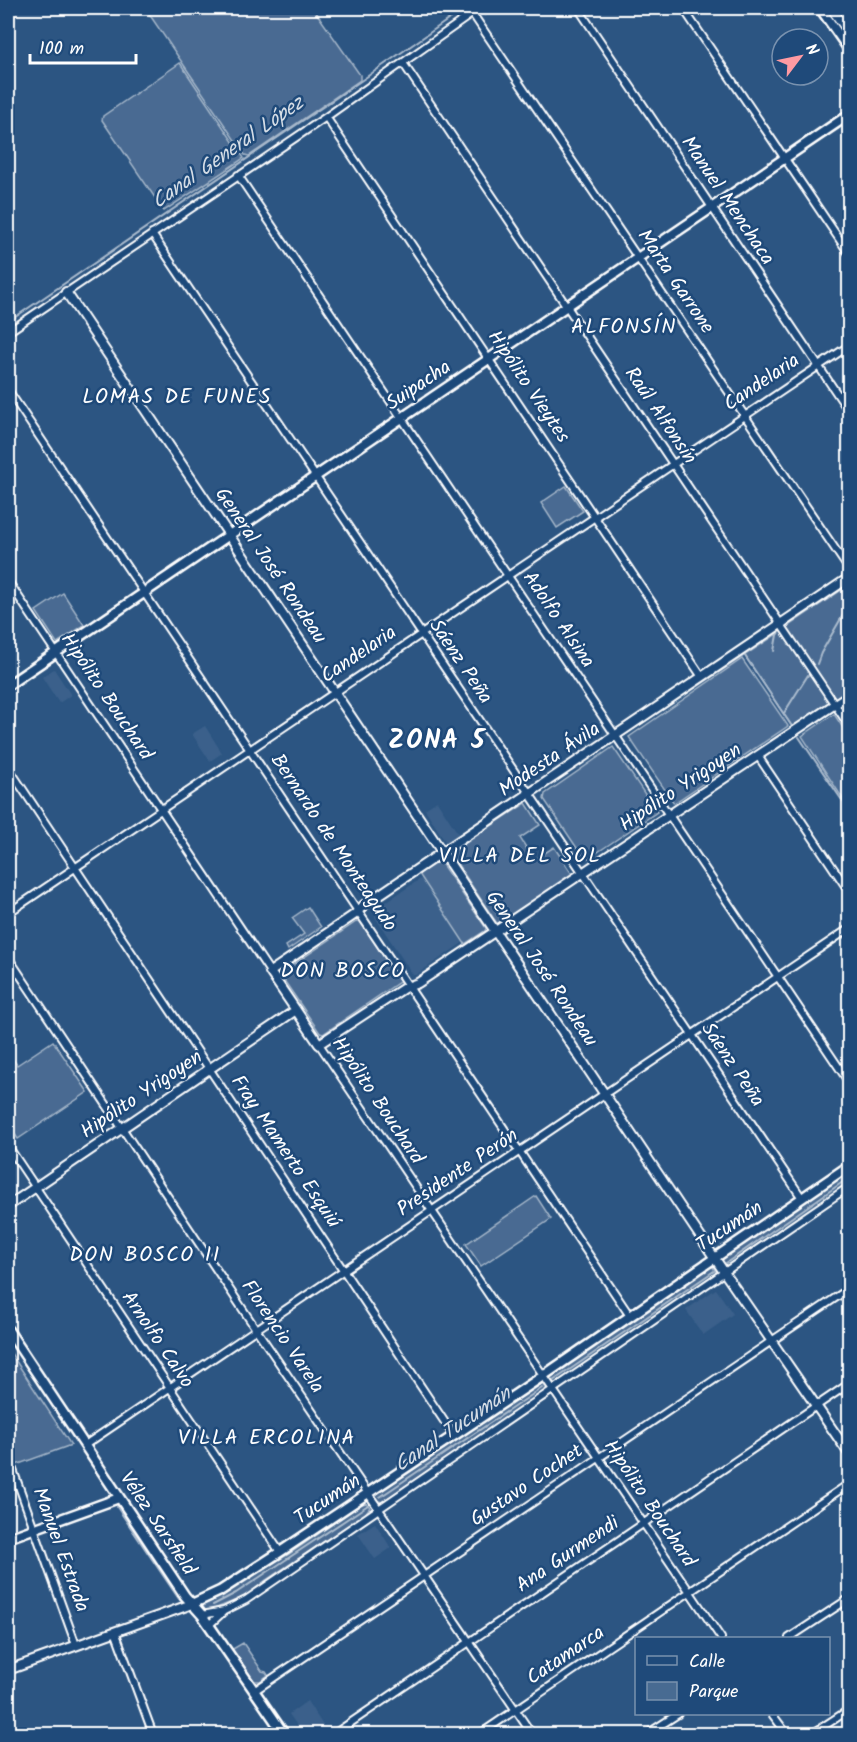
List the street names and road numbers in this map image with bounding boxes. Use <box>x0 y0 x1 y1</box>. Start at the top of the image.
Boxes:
street label: Manuel Menchaca <box>672 130 782 272</box>
street label: Marta Garrone <box>628 223 722 341</box>
street label: Hipólito Vieytes <box>478 324 578 450</box>
street label: Candelaria <box>717 346 807 420</box>
street label: Suipacha <box>380 352 458 420</box>
street label: Raúl Alfonsín <box>615 361 705 471</box>
street label: General José Rondeau <box>206 481 335 651</box>
street label: Adolfo Alsina <box>514 565 602 675</box>
street label: Sáenz Peña <box>420 613 500 711</box>
street label: Candelaria <box>314 618 404 692</box>
street label: Hipólito Bouchard <box>51 627 161 768</box>
street label: Modesta Ávila <box>493 714 607 806</box>
street label: Hipólito Yrigoyen <box>613 735 749 841</box>
street label: Bernardo de Monteagudo <box>261 747 405 939</box>
street label: General José Rondeau <box>477 884 606 1054</box>
street label: Sáenz Peña <box>692 1016 772 1114</box>
street label: Hipólito Bouchard <box>322 1031 432 1172</box>
street label: Hipólito Yrigoyen <box>74 1042 210 1148</box>
street label: Fray Mamerto Esquiú <box>222 1069 349 1236</box>
street label: Presidente Perón <box>391 1120 525 1226</box>
street label: Tucumán <box>690 1193 770 1261</box>
street label: Florencio Varela <box>232 1274 332 1400</box>
street label: Arnolfo Calvo <box>112 1285 202 1395</box>
street label: Hipólito Bouchard <box>594 1434 704 1575</box>
street label: Gustavo Cochet <box>464 1436 590 1536</box>
street label: Vélez Sarsfield <box>110 1465 204 1583</box>
street label: Tucumán <box>288 1466 368 1534</box>
street label: Manuel Estrada <box>23 1483 97 1617</box>
street label: Ana Gurmendi <box>510 1508 627 1602</box>
street label: Catamarca <box>520 1618 612 1694</box>

